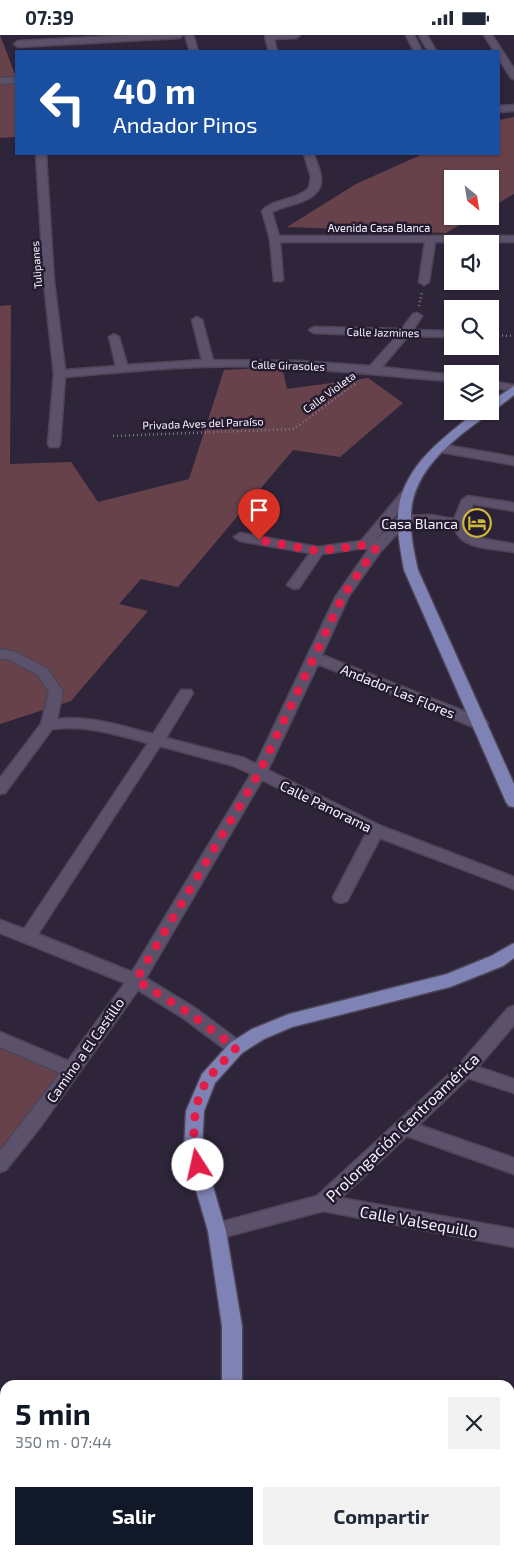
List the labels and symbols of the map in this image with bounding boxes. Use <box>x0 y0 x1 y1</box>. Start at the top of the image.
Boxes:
north arrow <box>444 170 499 225</box>
street label: Avenida Casa Blanca <box>328 221 430 234</box>
street label: Tulipanes <box>28 240 44 289</box>
street label: Calle Jazmines <box>347 325 420 339</box>
street label: Calle Girasoles <box>251 357 326 373</box>
street label: Calle Violeta <box>300 369 358 415</box>
street label: Privada Aves del Paraíso <box>142 414 264 432</box>
pin <box>238 489 280 540</box>
hotel icon: Casa Blanca <box>462 508 492 538</box>
place label: Casa Blanca <box>381 515 458 532</box>
street label: Andador Las Flores <box>338 660 458 722</box>
street label: Calle Panorama <box>277 776 375 836</box>
street label: Camino a El Castillo <box>42 994 128 1106</box>
street label: Prolongación Centroamérica <box>321 1049 483 1205</box>
position arrow <box>171 1138 223 1190</box>
street label: Calle Valsequillo <box>358 1201 480 1241</box>

